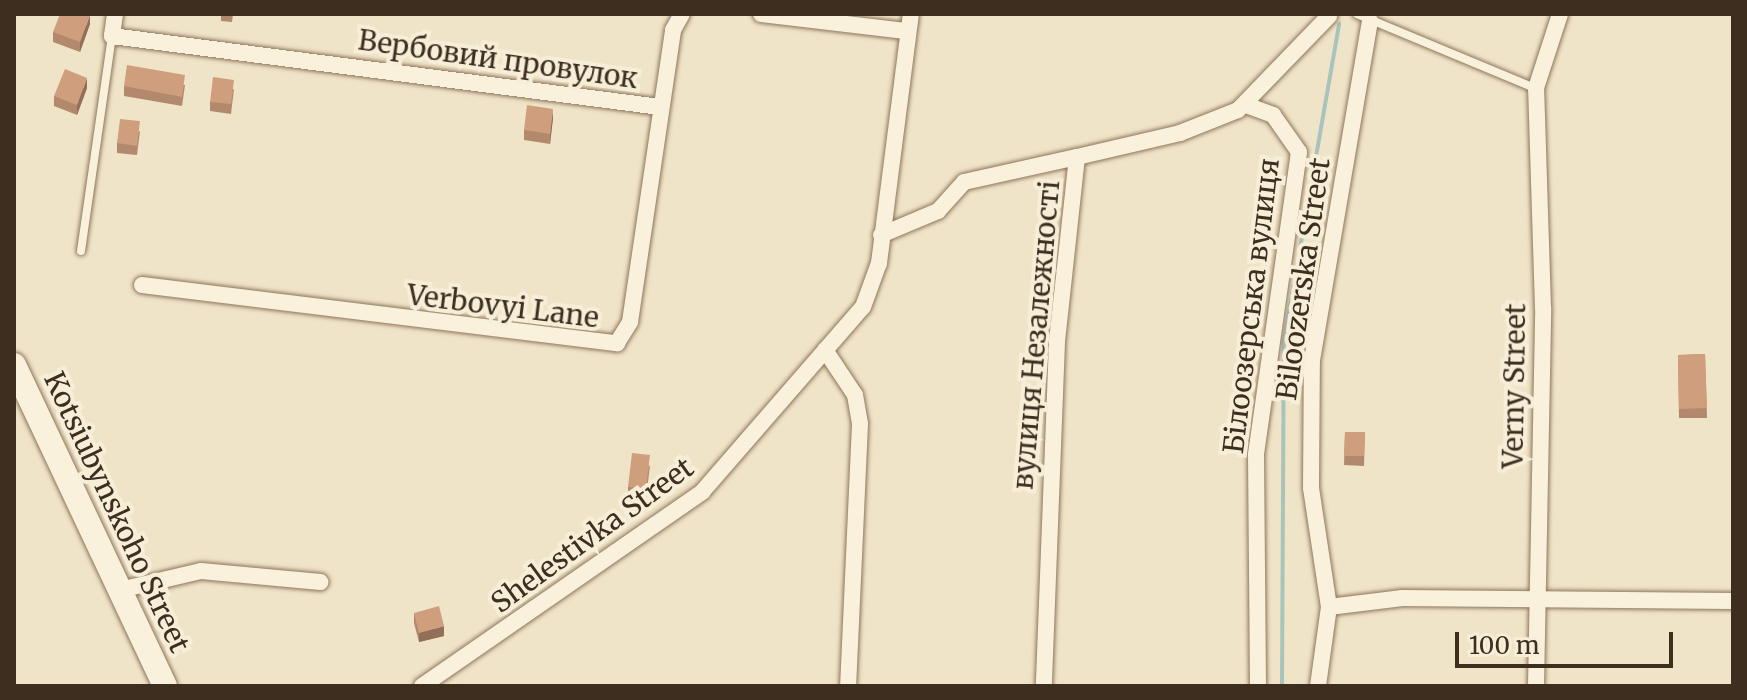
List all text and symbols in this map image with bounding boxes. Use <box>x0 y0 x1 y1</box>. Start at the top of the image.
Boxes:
street label: Вербовий провулок <box>356 23 640 95</box>
street label: Biloozerska Street <box>1269 156 1337 402</box>
street label: Білоозерська вулиця <box>1216 157 1286 455</box>
street label: вулиця Незалежності <box>1006 179 1066 491</box>
street label: Verbovyi Lane <box>405 278 601 334</box>
street label: Verny Street <box>1496 303 1532 469</box>
street label: Kotsiubynskoho Street <box>37 366 197 658</box>
street label: Shelestivka Street <box>484 450 700 620</box>
scale bar <box>1459 616 1677 666</box>
text: 100 m <box>1469 630 1539 661</box>

